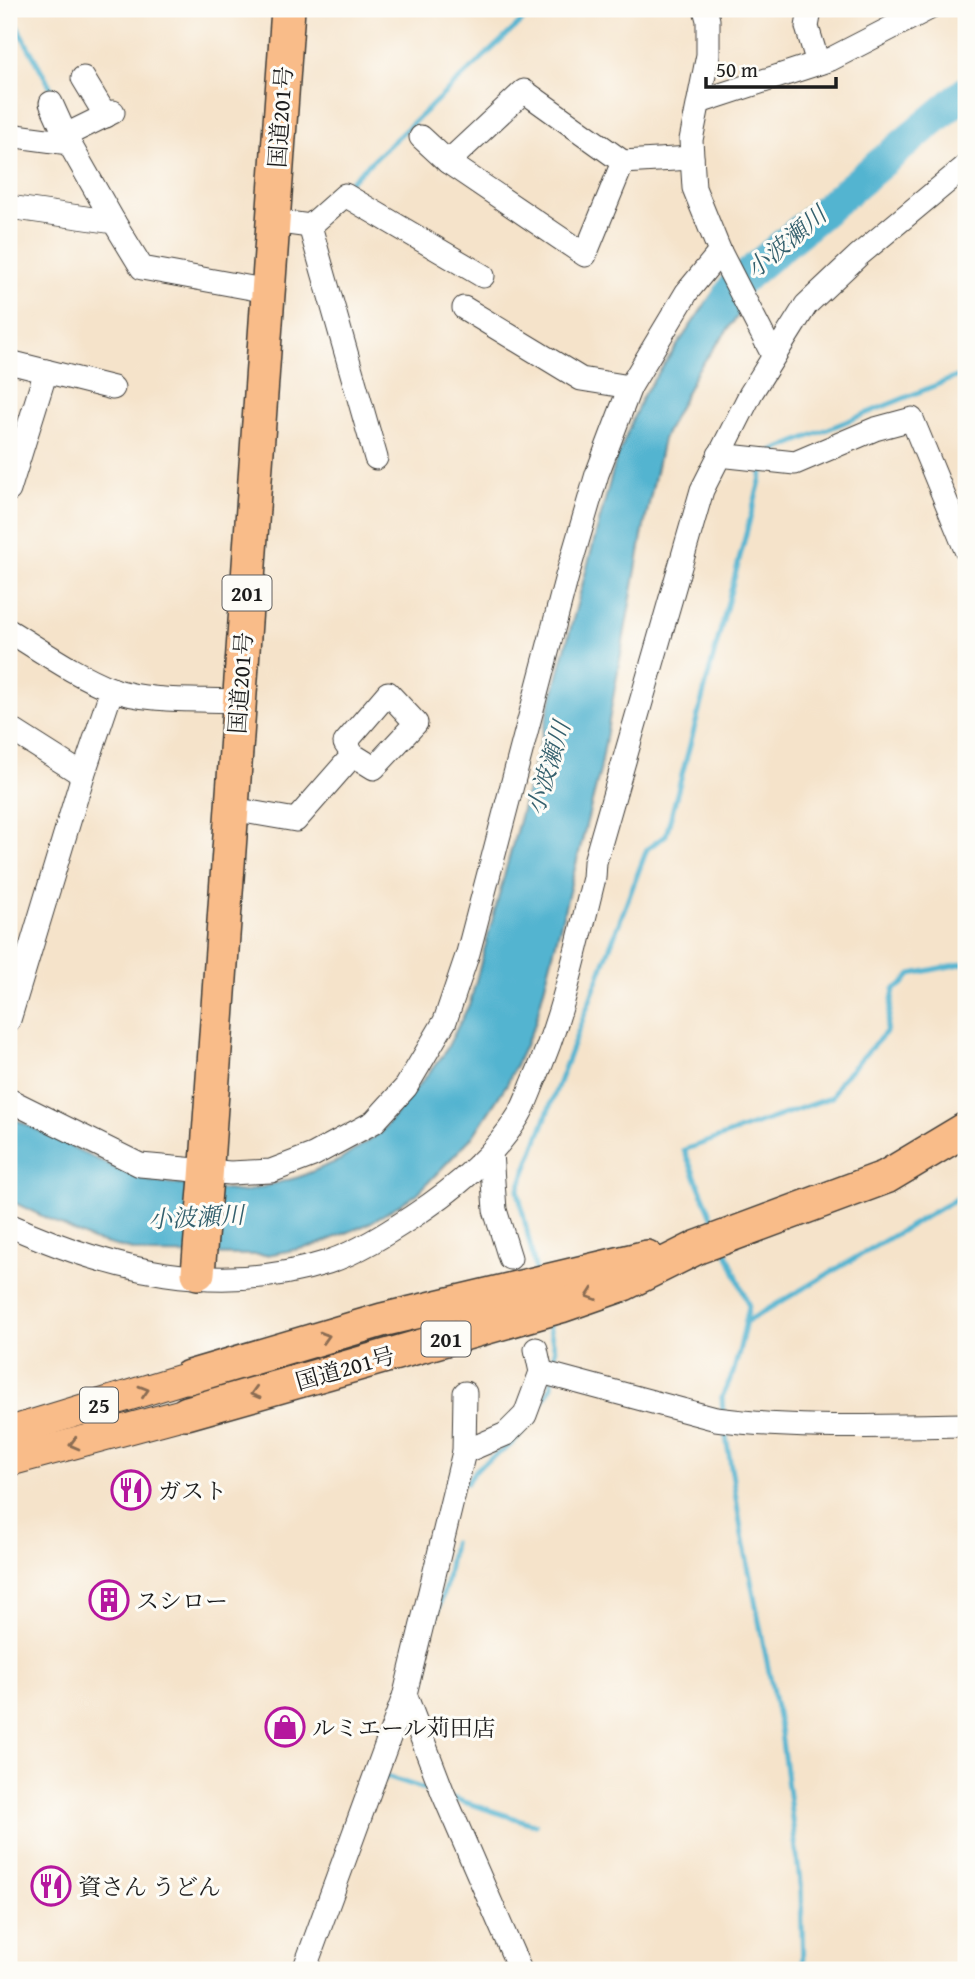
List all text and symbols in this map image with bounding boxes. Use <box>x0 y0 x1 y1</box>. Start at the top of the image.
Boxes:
scale bar <box>706 46 835 90</box>
text: 50 m <box>716 54 758 85</box>
street label: 国道201号 <box>260 65 300 169</box>
water label: 小波瀬川 <box>738 196 836 286</box>
road number: 201 <box>222 576 272 610</box>
street label: 国道201号 <box>220 631 260 735</box>
water label: 小波瀬川 <box>517 714 580 819</box>
water label: 小波瀬川 <box>147 1197 248 1237</box>
one-way arrow <box>586 1287 598 1301</box>
road number: 201 <box>422 1322 471 1356</box>
one-way arrow <box>319 1331 331 1345</box>
street label: 国道201号 <box>291 1338 399 1398</box>
one-way arrow <box>138 1385 150 1399</box>
one-way arrow <box>249 1385 261 1400</box>
road number: 25 <box>80 1388 118 1422</box>
one-way arrow <box>68 1436 80 1450</box>
restaurant icon: ガスト <box>110 1469 152 1511</box>
place label: ガスト <box>158 1474 227 1507</box>
building icon: スシロー <box>88 1579 130 1621</box>
place label: スシロー <box>136 1584 228 1617</box>
shop icon: ルミエール苅田店 <box>264 1706 306 1748</box>
place label: ルミエール苅田店 <box>312 1711 496 1744</box>
restaurant icon: 資さん うどん <box>30 1865 72 1907</box>
place label: 資さん うどん <box>78 1870 221 1903</box>

